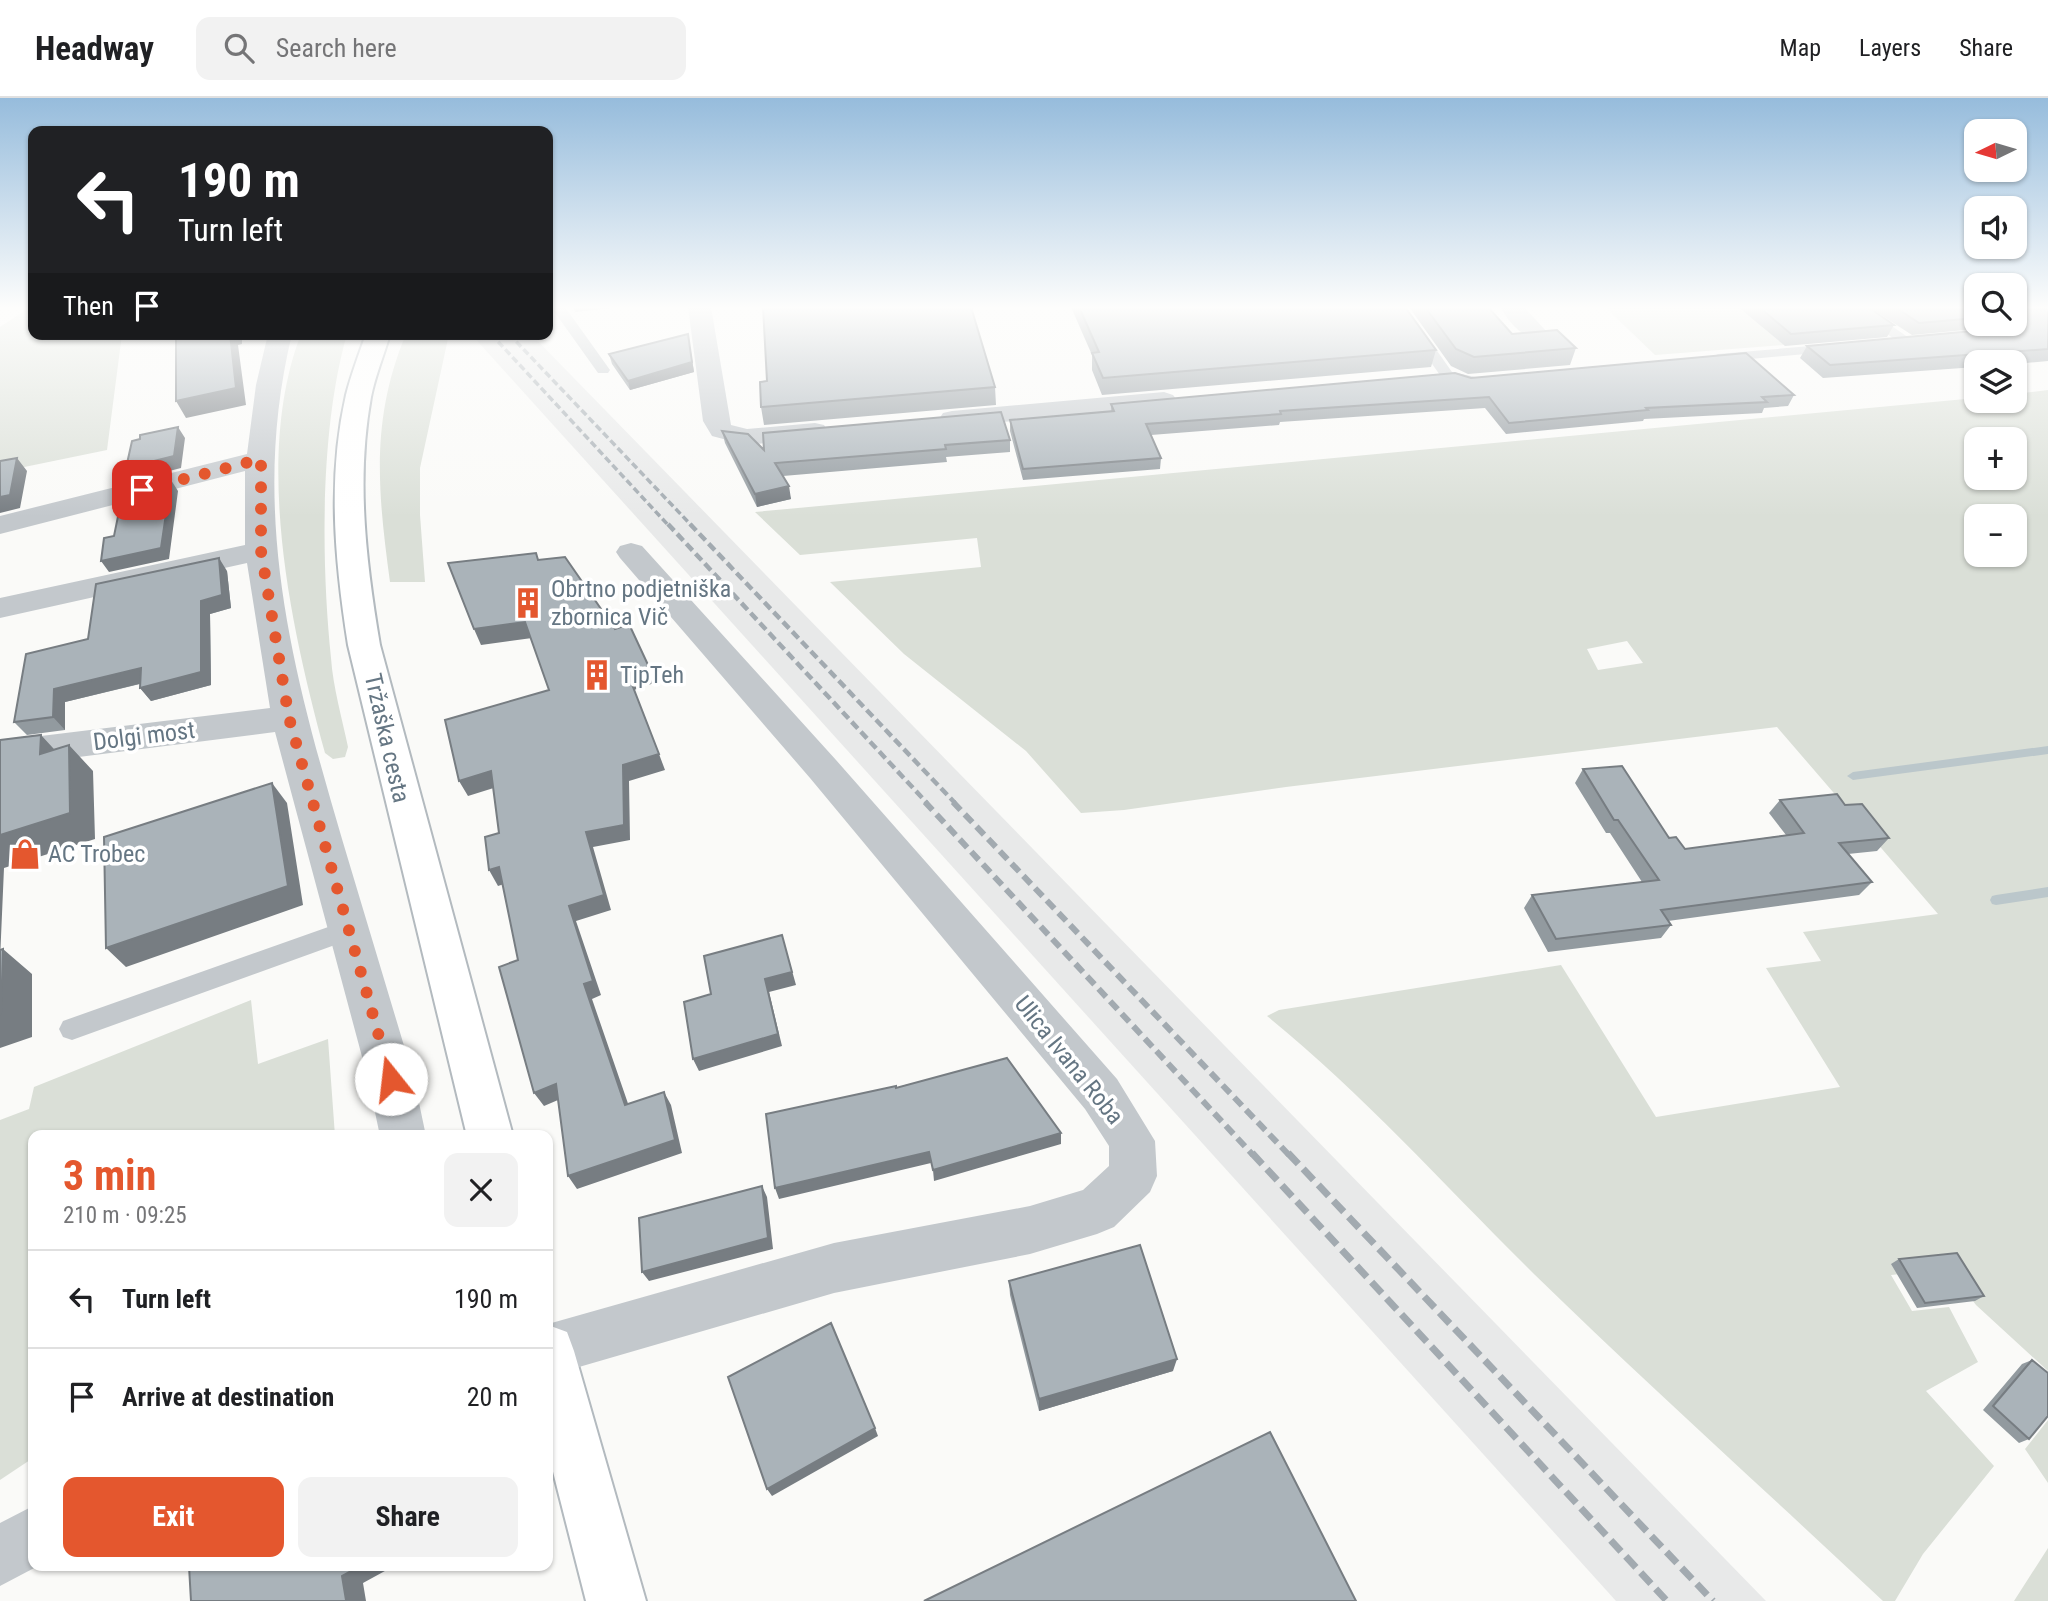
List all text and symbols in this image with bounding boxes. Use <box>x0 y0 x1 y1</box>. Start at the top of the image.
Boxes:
search box <box>196 17 686 80</box>
text: Headway <box>35 29 154 68</box>
icon: search <box>220 29 258 67</box>
text: Search here <box>276 33 397 63</box>
text: Map <box>1780 34 1821 62</box>
text: Layers <box>1859 34 1921 62</box>
text: Share <box>1959 34 2013 62</box>
north arrow <box>1964 119 2026 182</box>
map controls <box>1964 119 2027 567</box>
text: 190 m <box>178 152 300 209</box>
icon: left <box>63 154 154 245</box>
button: sound <box>1964 196 2027 259</box>
text: Turn left <box>178 211 283 249</box>
button: search <box>1964 273 2027 336</box>
icon: arrive <box>128 287 166 325</box>
text: Then <box>63 291 114 321</box>
button: layers <box>1964 350 2027 413</box>
button: + <box>1964 427 2027 490</box>
pin <box>112 460 172 520</box>
icon: arrive <box>123 471 161 509</box>
button: − <box>1964 504 2027 567</box>
place label: Obrtno podjetniška zbornica Vič <box>551 575 731 631</box>
building icon: Obrtno podjetniška zbornica Vič <box>511 586 545 620</box>
building icon: TipTeh <box>580 658 614 692</box>
place label: TipTeh <box>620 661 684 689</box>
street label: Tržaška cesta <box>359 671 415 805</box>
street label: Dolgi most <box>92 716 196 756</box>
shop icon: AC Trobec <box>8 837 42 871</box>
place label: AC Trobec <box>48 840 145 868</box>
street label: Ulica Ivana Roba <box>1009 990 1129 1130</box>
position arrow <box>354 1042 428 1116</box>
text: 3 min <box>63 1151 156 1200</box>
button: close <box>444 1153 518 1227</box>
text: 210 m · 09:25 <box>63 1202 187 1229</box>
icon: left <box>63 1280 101 1318</box>
text: Turn left <box>122 1284 211 1314</box>
text: 190 m <box>454 1284 518 1314</box>
icon: arrive <box>63 1378 101 1416</box>
text: Arrive at destination <box>122 1382 334 1412</box>
text: 20 m <box>467 1382 518 1412</box>
button: Exit <box>63 1477 284 1557</box>
button: Share <box>298 1477 518 1557</box>

